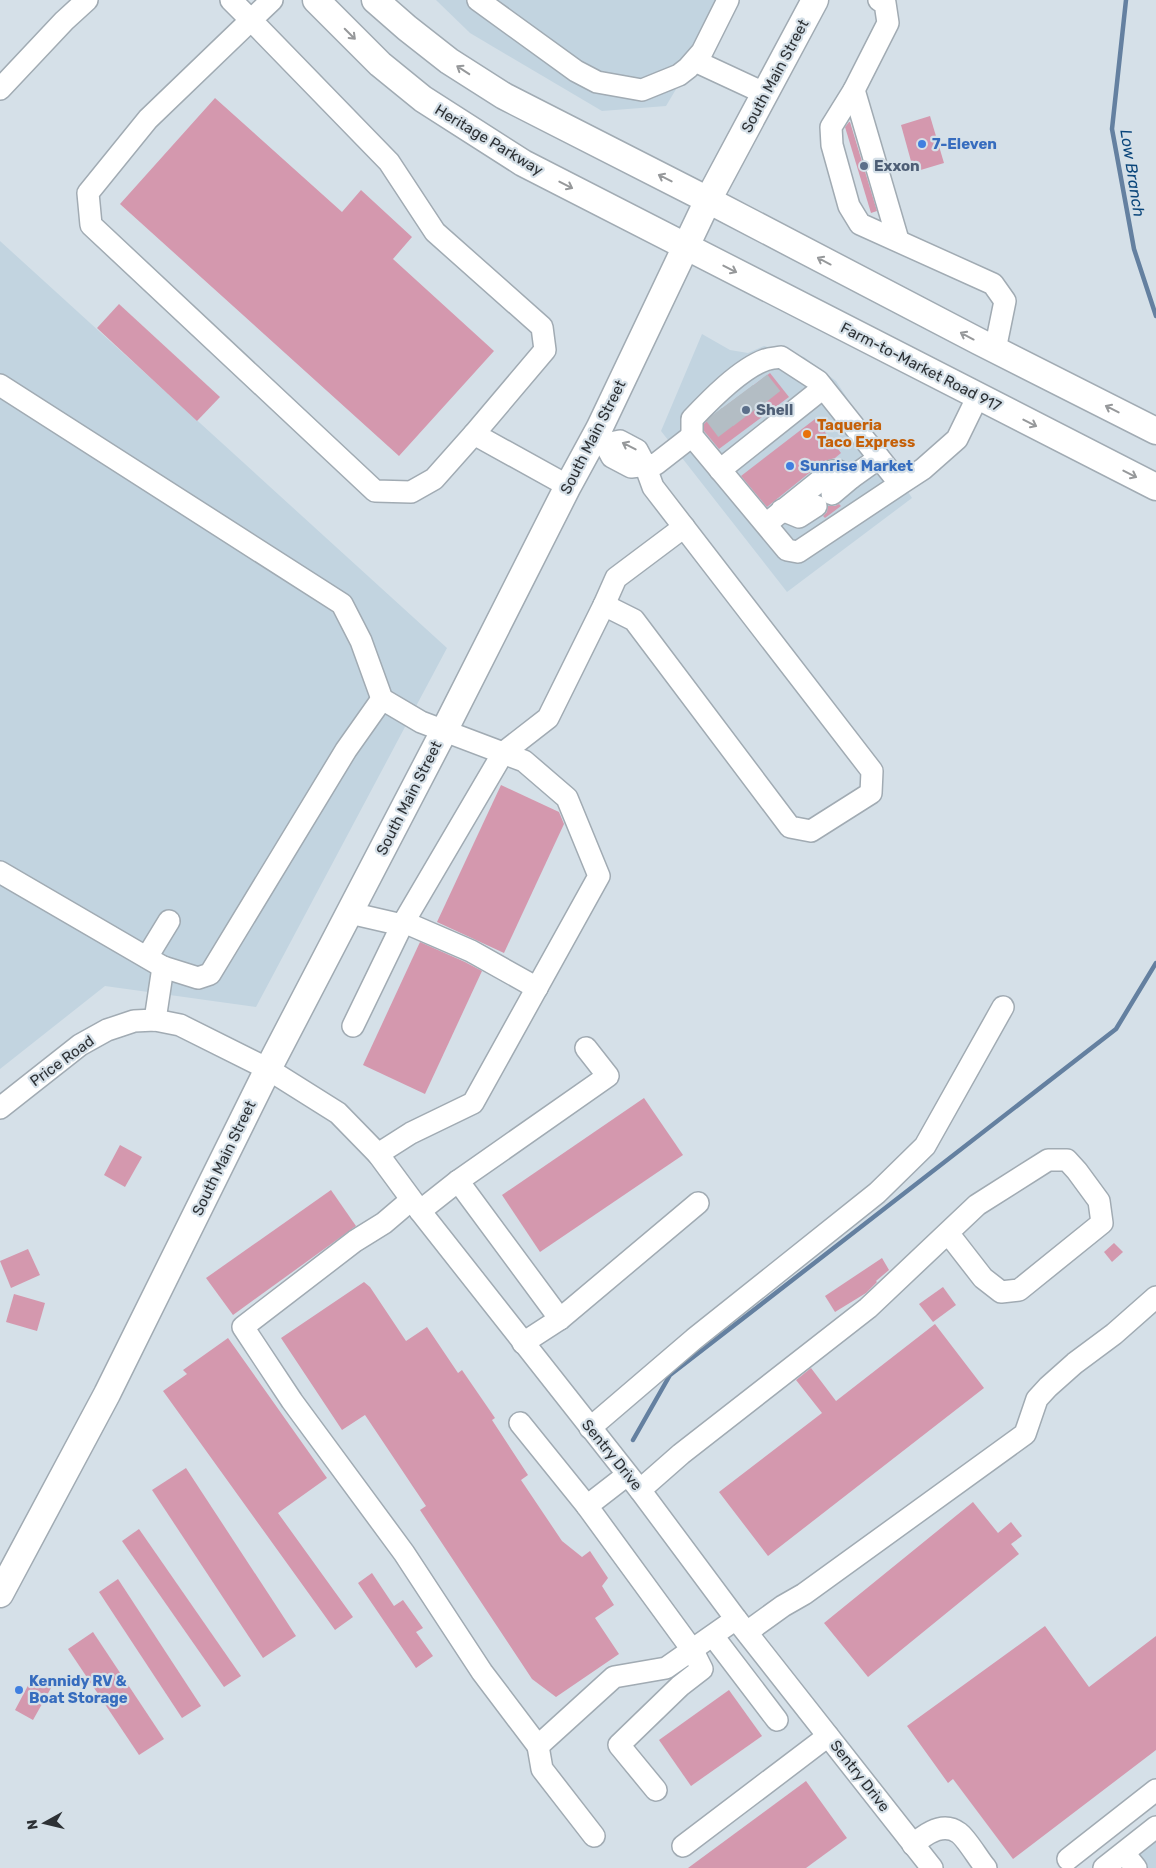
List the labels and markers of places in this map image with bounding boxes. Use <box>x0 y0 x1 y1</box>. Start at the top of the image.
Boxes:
place label: 7-Eleven <box>932 135 997 153</box>
marker: 7-Eleven <box>916 138 928 150</box>
place label: Exxon <box>874 157 920 175</box>
marker: Exxon <box>858 160 870 172</box>
place label: Shell <box>756 401 793 419</box>
marker: Shell <box>740 404 752 416</box>
place label: Taqueria Taco Express <box>817 416 915 451</box>
marker: Taqueria Taco Express <box>801 428 813 440</box>
place label: Sunrise Market <box>800 457 913 475</box>
marker: Sunrise Market <box>784 460 796 472</box>
place label: Kennidy RV & Boat Storage <box>29 1672 128 1707</box>
marker: Kennidy RV & Boat Storage <box>13 1684 25 1696</box>

